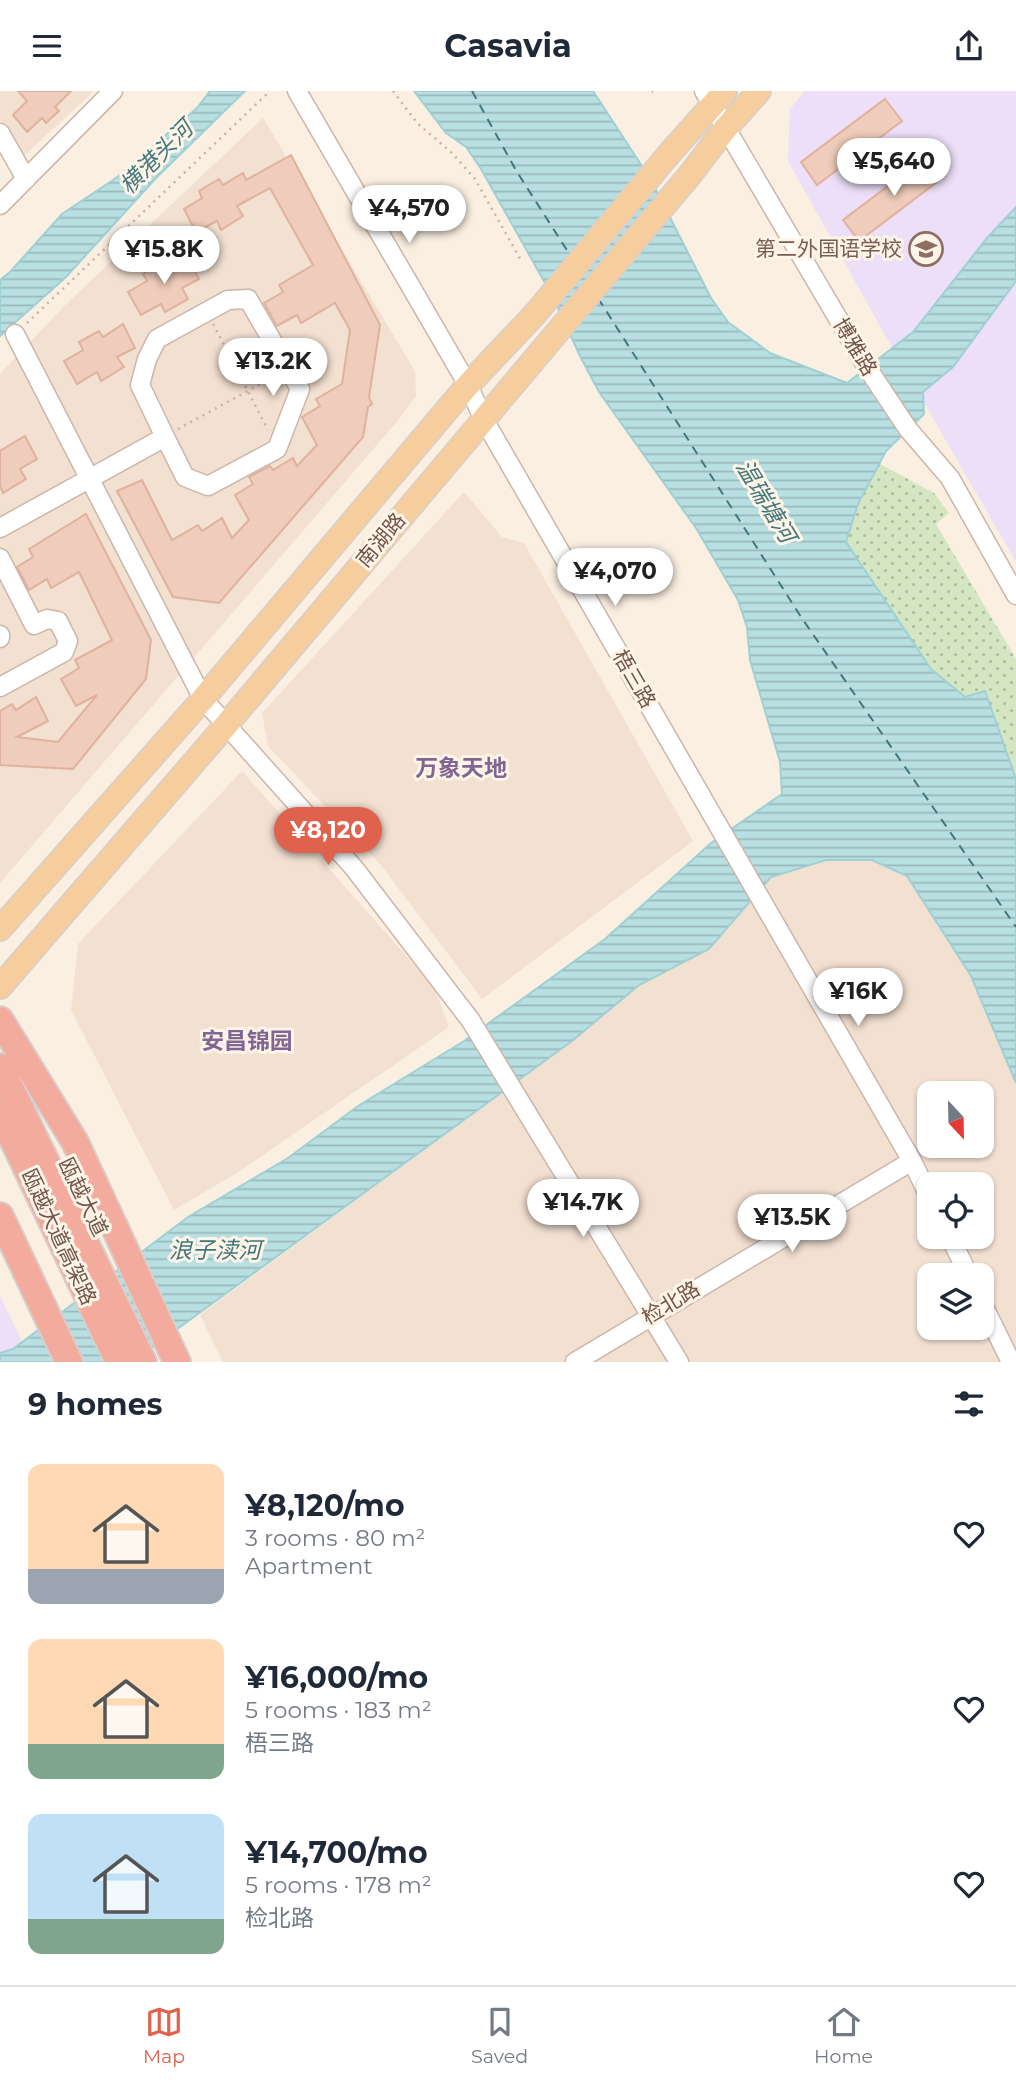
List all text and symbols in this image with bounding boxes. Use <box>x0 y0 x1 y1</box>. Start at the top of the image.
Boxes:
text: Casavia <box>444 26 572 65</box>
icon: menu <box>28 27 66 65</box>
icon: share <box>950 27 988 65</box>
water label: 横港头河 <box>114 112 201 199</box>
pin: ¥5,640 <box>837 139 951 198</box>
text: ¥5,640 <box>853 147 935 175</box>
pin: ¥4,570 <box>352 185 466 245</box>
text: ¥4,570 <box>368 194 450 222</box>
pin: ¥15.8K <box>107 227 221 286</box>
school or university icon: 第二外国语学校 <box>907 230 945 268</box>
text: ¥15.8K <box>125 235 203 263</box>
place label: 第二外国语学校 <box>755 236 902 261</box>
street label: 博雅路 <box>828 313 882 380</box>
pin: ¥13.2K <box>216 338 330 398</box>
text: ¥13.2K <box>234 347 312 375</box>
water label: 温瑞塘河 <box>730 454 804 551</box>
street label: 南湖路 <box>351 508 410 572</box>
pin: ¥4,070 <box>558 549 672 608</box>
text: ¥4,070 <box>573 557 657 585</box>
street label: 梧三路 <box>608 645 661 712</box>
district label: 万象天地 <box>415 754 507 782</box>
pin: ¥8,120 <box>271 807 385 867</box>
text: ¥8,120 <box>290 816 366 844</box>
pin: ¥16K <box>817 969 899 1028</box>
text: ¥16K <box>829 977 887 1005</box>
district label: 安昌锦园 <box>201 1027 293 1055</box>
north arrow <box>917 1081 994 1159</box>
map controls <box>917 1081 994 1340</box>
street label: 瓯越大道 <box>54 1154 113 1240</box>
street label: 瓯越大道高架路 <box>17 1165 102 1309</box>
button: locate <box>917 1172 994 1249</box>
pin: ¥14.7K <box>526 1179 640 1239</box>
text: ¥14.7K <box>543 1188 623 1216</box>
pin: ¥13.5K <box>735 1195 849 1254</box>
text: ¥13.5K <box>754 1203 830 1231</box>
water label: 浪子渎河 <box>169 1236 265 1264</box>
button: layers <box>917 1263 994 1340</box>
street label: 检北路 <box>637 1276 704 1330</box>
icon: filters <box>950 1385 988 1423</box>
text: 9 homes <box>28 1386 163 1423</box>
text: ¥8,120/mo <box>245 1487 405 1524</box>
icon: home <box>84 1492 168 1576</box>
icon: heart <box>950 1515 988 1553</box>
text: 3 rooms · 80 m² <box>245 1524 425 1552</box>
text: Apartment <box>245 1552 373 1580</box>
text: ¥16,000/mo <box>245 1659 428 1696</box>
icon: home <box>84 1667 168 1751</box>
icon: heart <box>950 1690 988 1728</box>
text: 5 rooms · 183 m² <box>245 1696 432 1724</box>
text: 梧三路 <box>245 1729 314 1757</box>
text: ¥14,700/mo <box>245 1834 428 1871</box>
icon: home <box>84 1842 168 1926</box>
icon: heart <box>950 1865 988 1903</box>
text: 5 rooms · 178 m² <box>245 1871 432 1899</box>
text: 检北路 <box>245 1904 314 1932</box>
tab: Map <box>143 2003 185 2068</box>
tab: Saved <box>471 2003 528 2068</box>
tab: Home <box>814 2003 873 2068</box>

